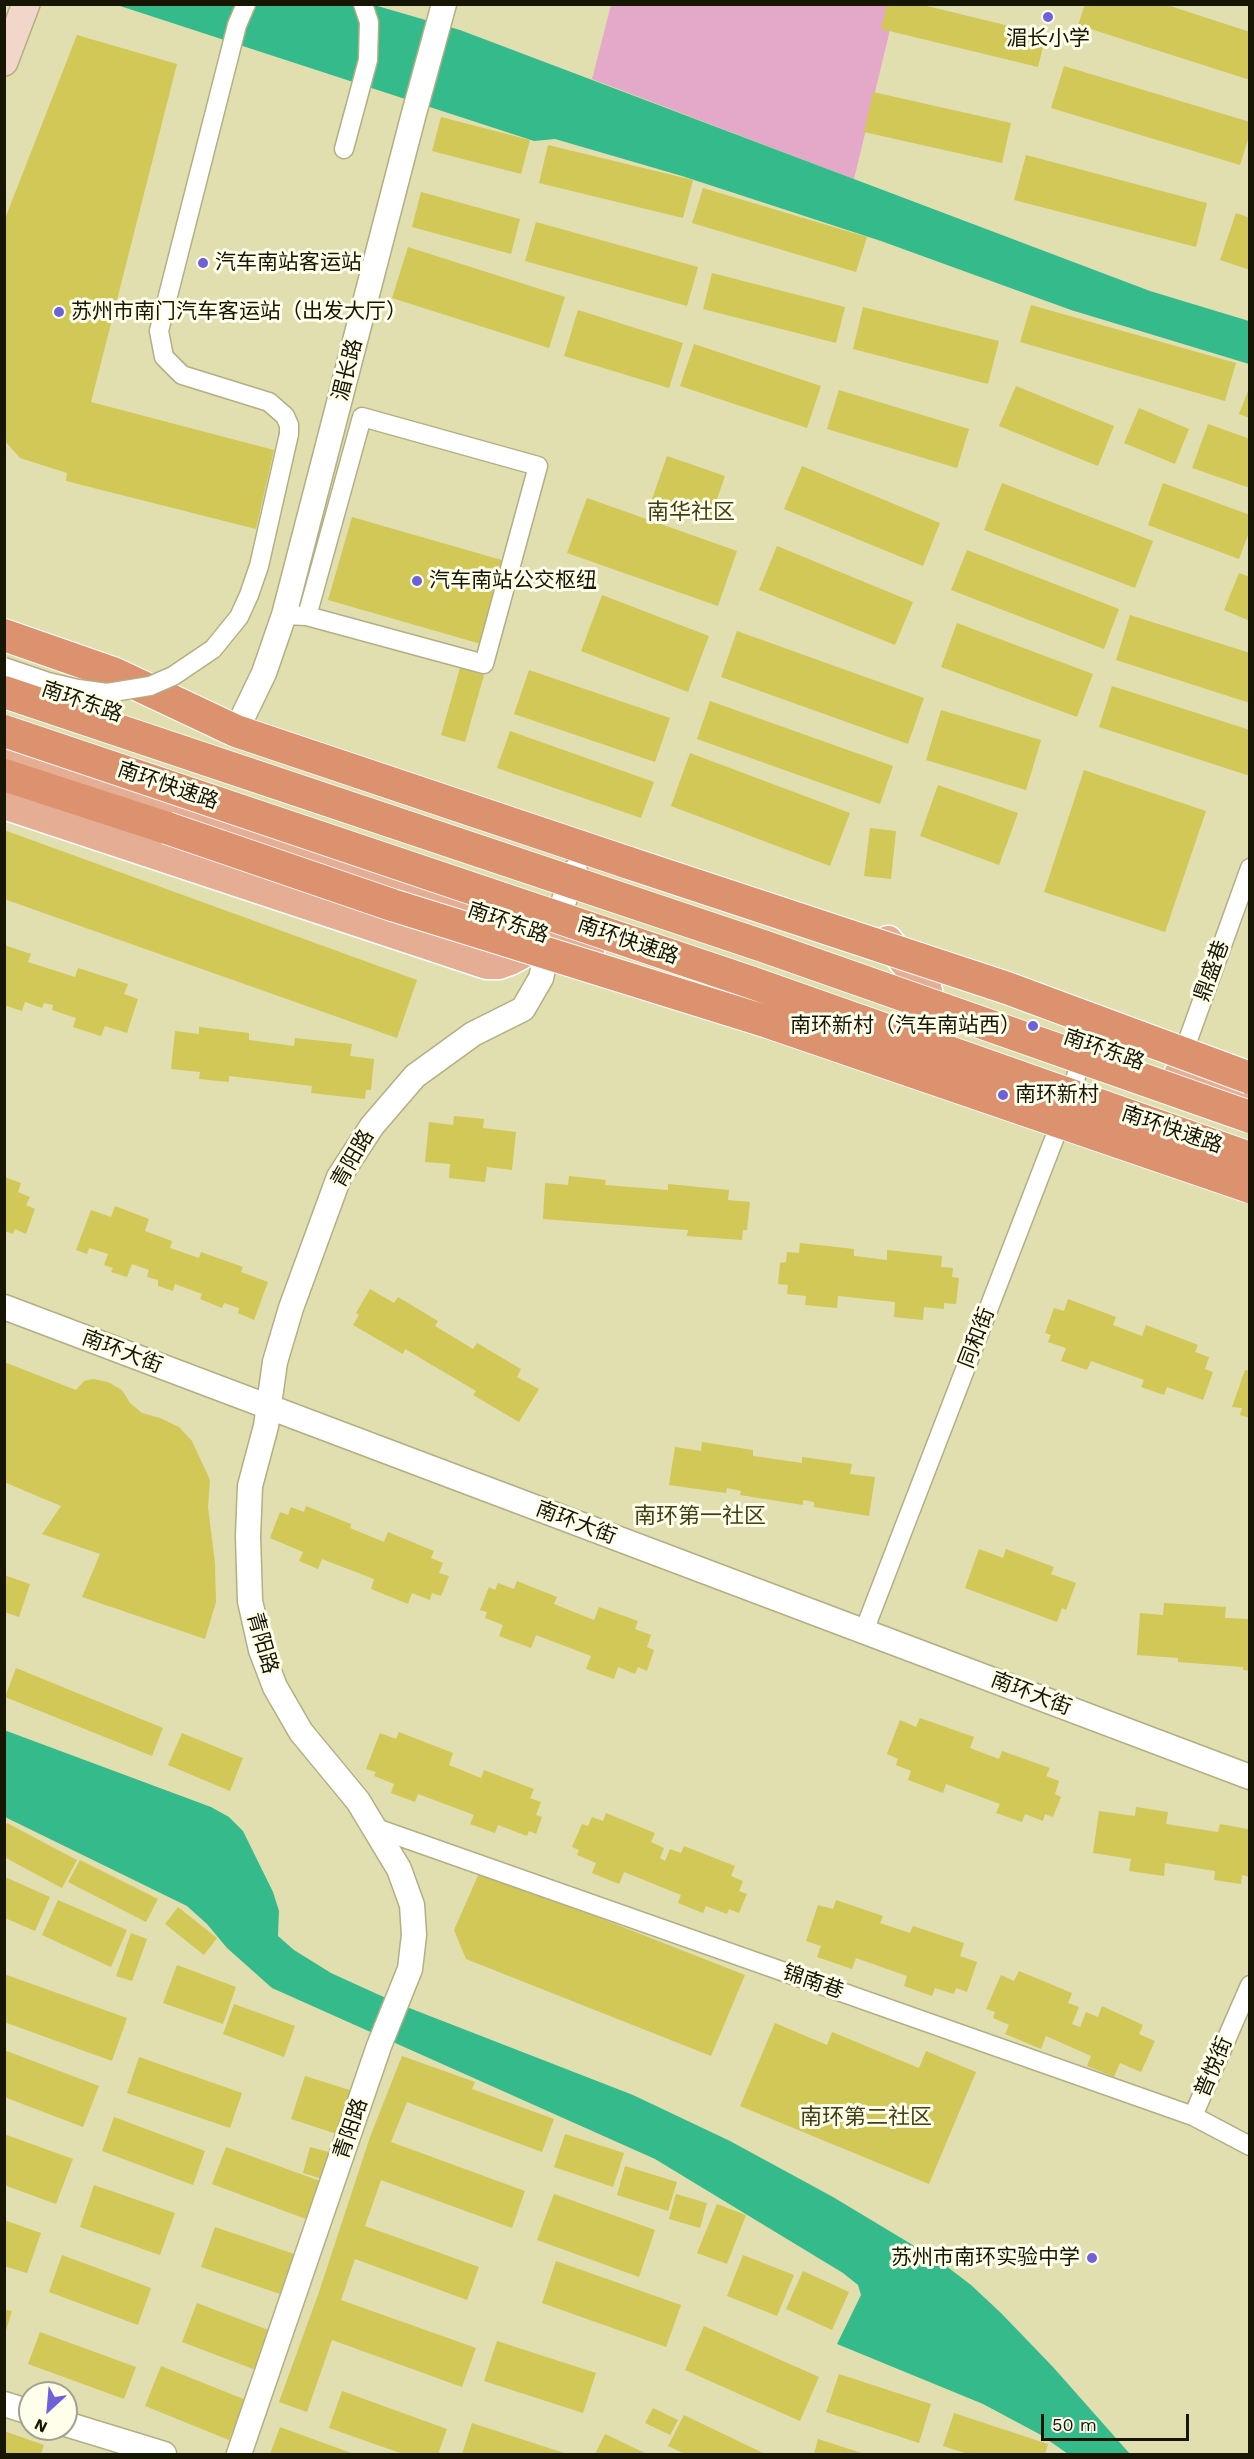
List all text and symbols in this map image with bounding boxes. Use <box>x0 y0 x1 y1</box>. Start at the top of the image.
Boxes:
marker: 湄长小学 <box>1041 10 1055 24</box>
place label: 湄长小学 <box>1006 26 1090 52</box>
place label: 汽车南站客运站 <box>215 250 362 276</box>
marker: 汽车南站客运站 <box>196 256 210 270</box>
place label: 苏州市南门汽车客运站（出发大厅） <box>71 299 407 325</box>
marker: 苏州市南门汽车客运站（出发大厅） <box>52 305 66 319</box>
street label: 湄长路 <box>328 336 368 404</box>
district label: 南华社区 <box>647 500 735 526</box>
place label: 汽车南站公交枢纽 <box>429 568 597 594</box>
marker: 汽车南站公交枢纽 <box>410 574 424 588</box>
street label: 南环东路 <box>38 676 126 728</box>
street label: 南环快速路 <box>114 757 222 815</box>
street label: 南环东路 <box>464 897 552 949</box>
street label: 南环快速路 <box>574 912 682 970</box>
street label: 鼎盛巷 <box>1189 937 1235 1005</box>
place label: 南环新村（汽车南站西） <box>790 1013 1021 1039</box>
marker: 南环新村（汽车南站西） <box>1026 1019 1040 1033</box>
street label: 南环东路 <box>1060 1024 1148 1076</box>
place label: 南环新村 <box>1015 1082 1099 1108</box>
marker: 南环新村 <box>996 1088 1010 1102</box>
street label: 南环快速路 <box>1118 1101 1226 1159</box>
street label: 青阳路 <box>326 1125 380 1193</box>
street label: 同和街 <box>954 1304 1000 1372</box>
street label: 南环大街 <box>78 1325 166 1379</box>
street label: 南环大街 <box>532 1496 620 1550</box>
district label: 南环第一社区 <box>634 1504 766 1530</box>
street label: 青阳路 <box>241 1609 283 1677</box>
street label: 南环大街 <box>987 1667 1075 1721</box>
street label: 锦南巷 <box>779 1960 847 2004</box>
street label: 普悦街 <box>1190 2033 1238 2101</box>
street label: 青阳路 <box>329 2095 373 2163</box>
district label: 南环第二社区 <box>800 2105 932 2131</box>
place label: 苏州市南环实验中学 <box>891 2245 1080 2271</box>
marker: 苏州市南环实验中学 <box>1085 2251 1099 2265</box>
north arrow <box>18 2381 78 2441</box>
scale bar <box>1044 2402 1192 2440</box>
text: 50 m <box>1052 2414 1097 2435</box>
text: N <box>31 2415 50 2437</box>

